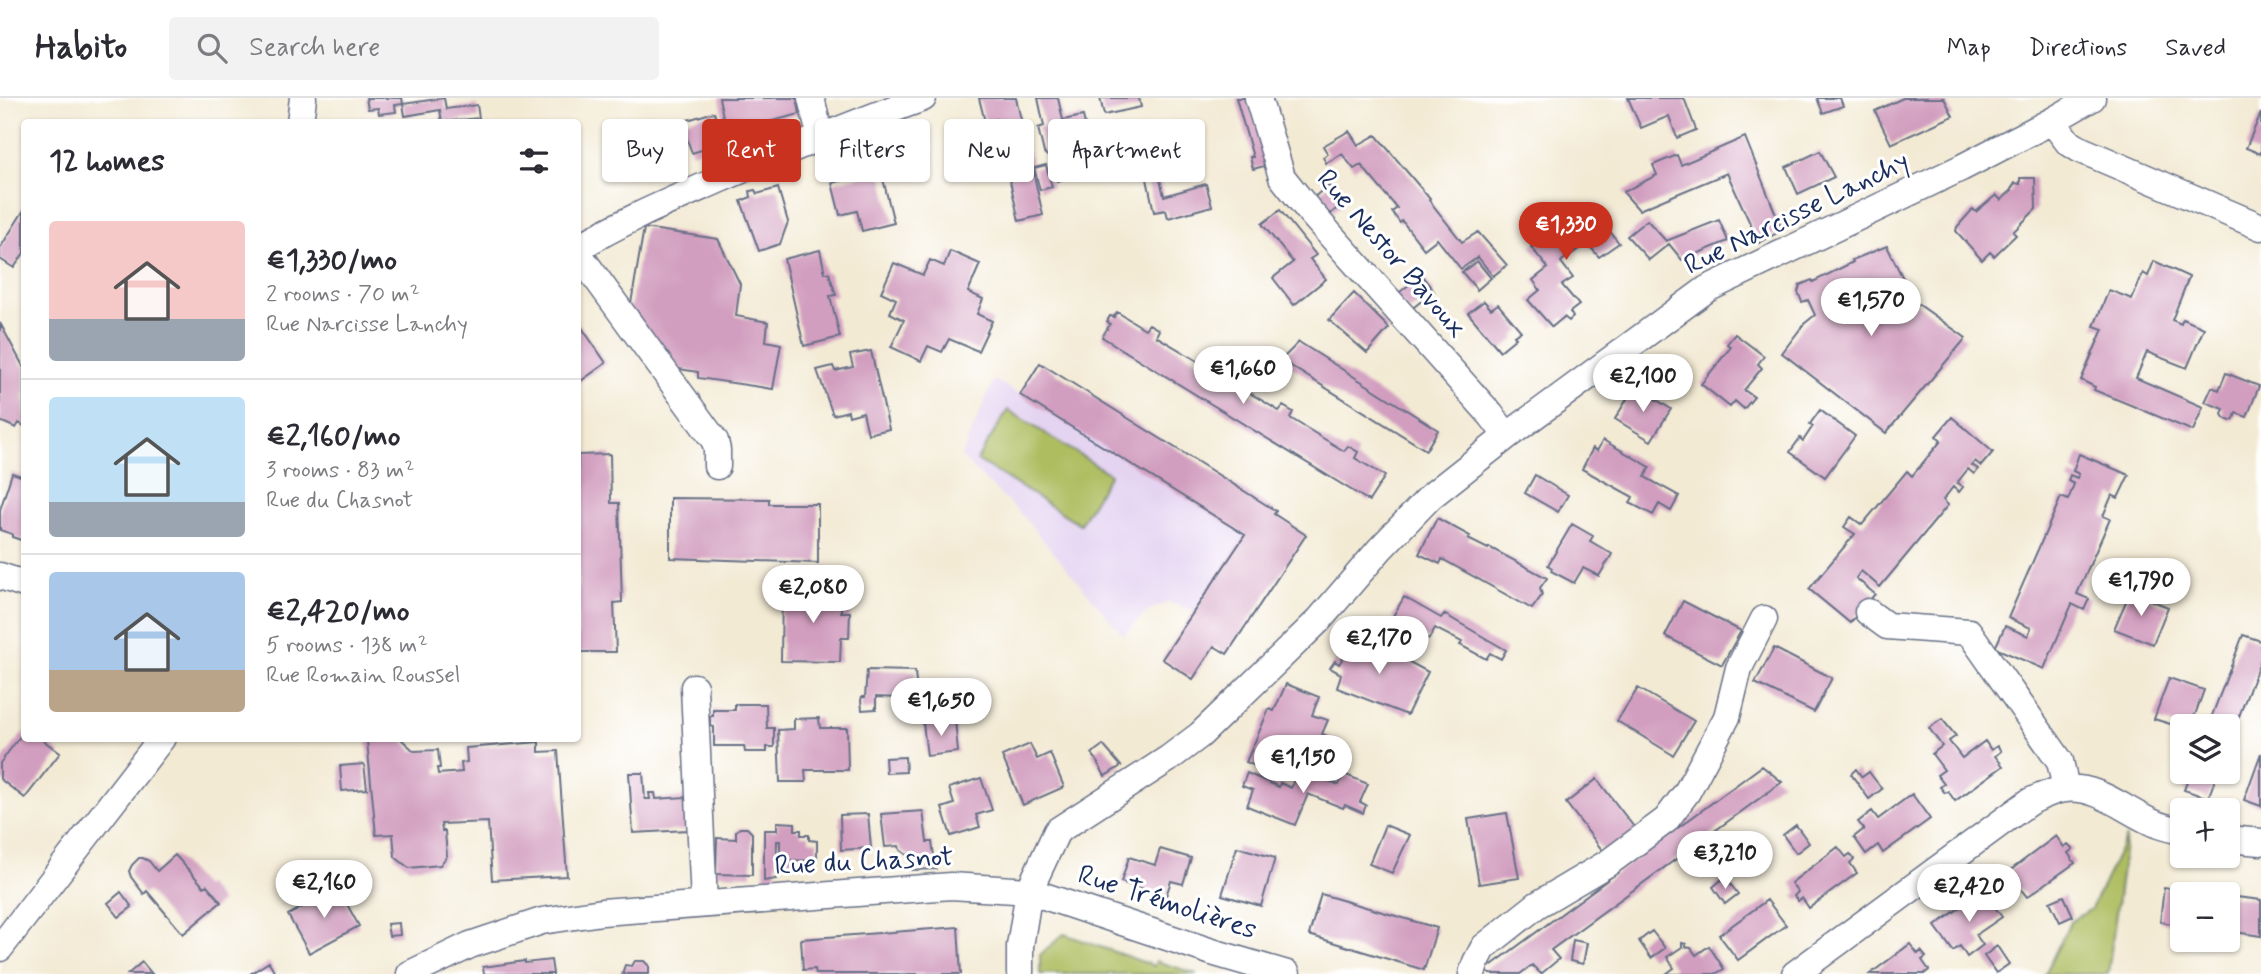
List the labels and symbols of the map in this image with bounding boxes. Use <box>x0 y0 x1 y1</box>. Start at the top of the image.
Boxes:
street label: Rue Narcisse Lanchy <box>1678 143 1916 285</box>
street label: Rue Nestor Bavoux <box>1307 162 1475 346</box>
pin: €1,330 <box>1509 202 1623 262</box>
pin: €1,570 <box>1814 278 1928 338</box>
pin: €1,660 <box>1186 346 1300 406</box>
pin: €2,100 <box>1586 354 1700 414</box>
pin: €1,790 <box>2084 559 2198 618</box>
pin: €2,080 <box>756 566 870 625</box>
pin: €2,170 <box>1322 616 1436 676</box>
pin: €1,650 <box>884 678 998 738</box>
pin: €1,150 <box>1246 736 1360 795</box>
pin: €3,210 <box>1668 832 1782 891</box>
street label: Rue du Chasnot <box>774 839 954 885</box>
street label: Rue Trémolières <box>1073 857 1261 949</box>
pin: €2,160 <box>267 860 381 920</box>
pin: €2,420 <box>1912 864 2026 924</box>

